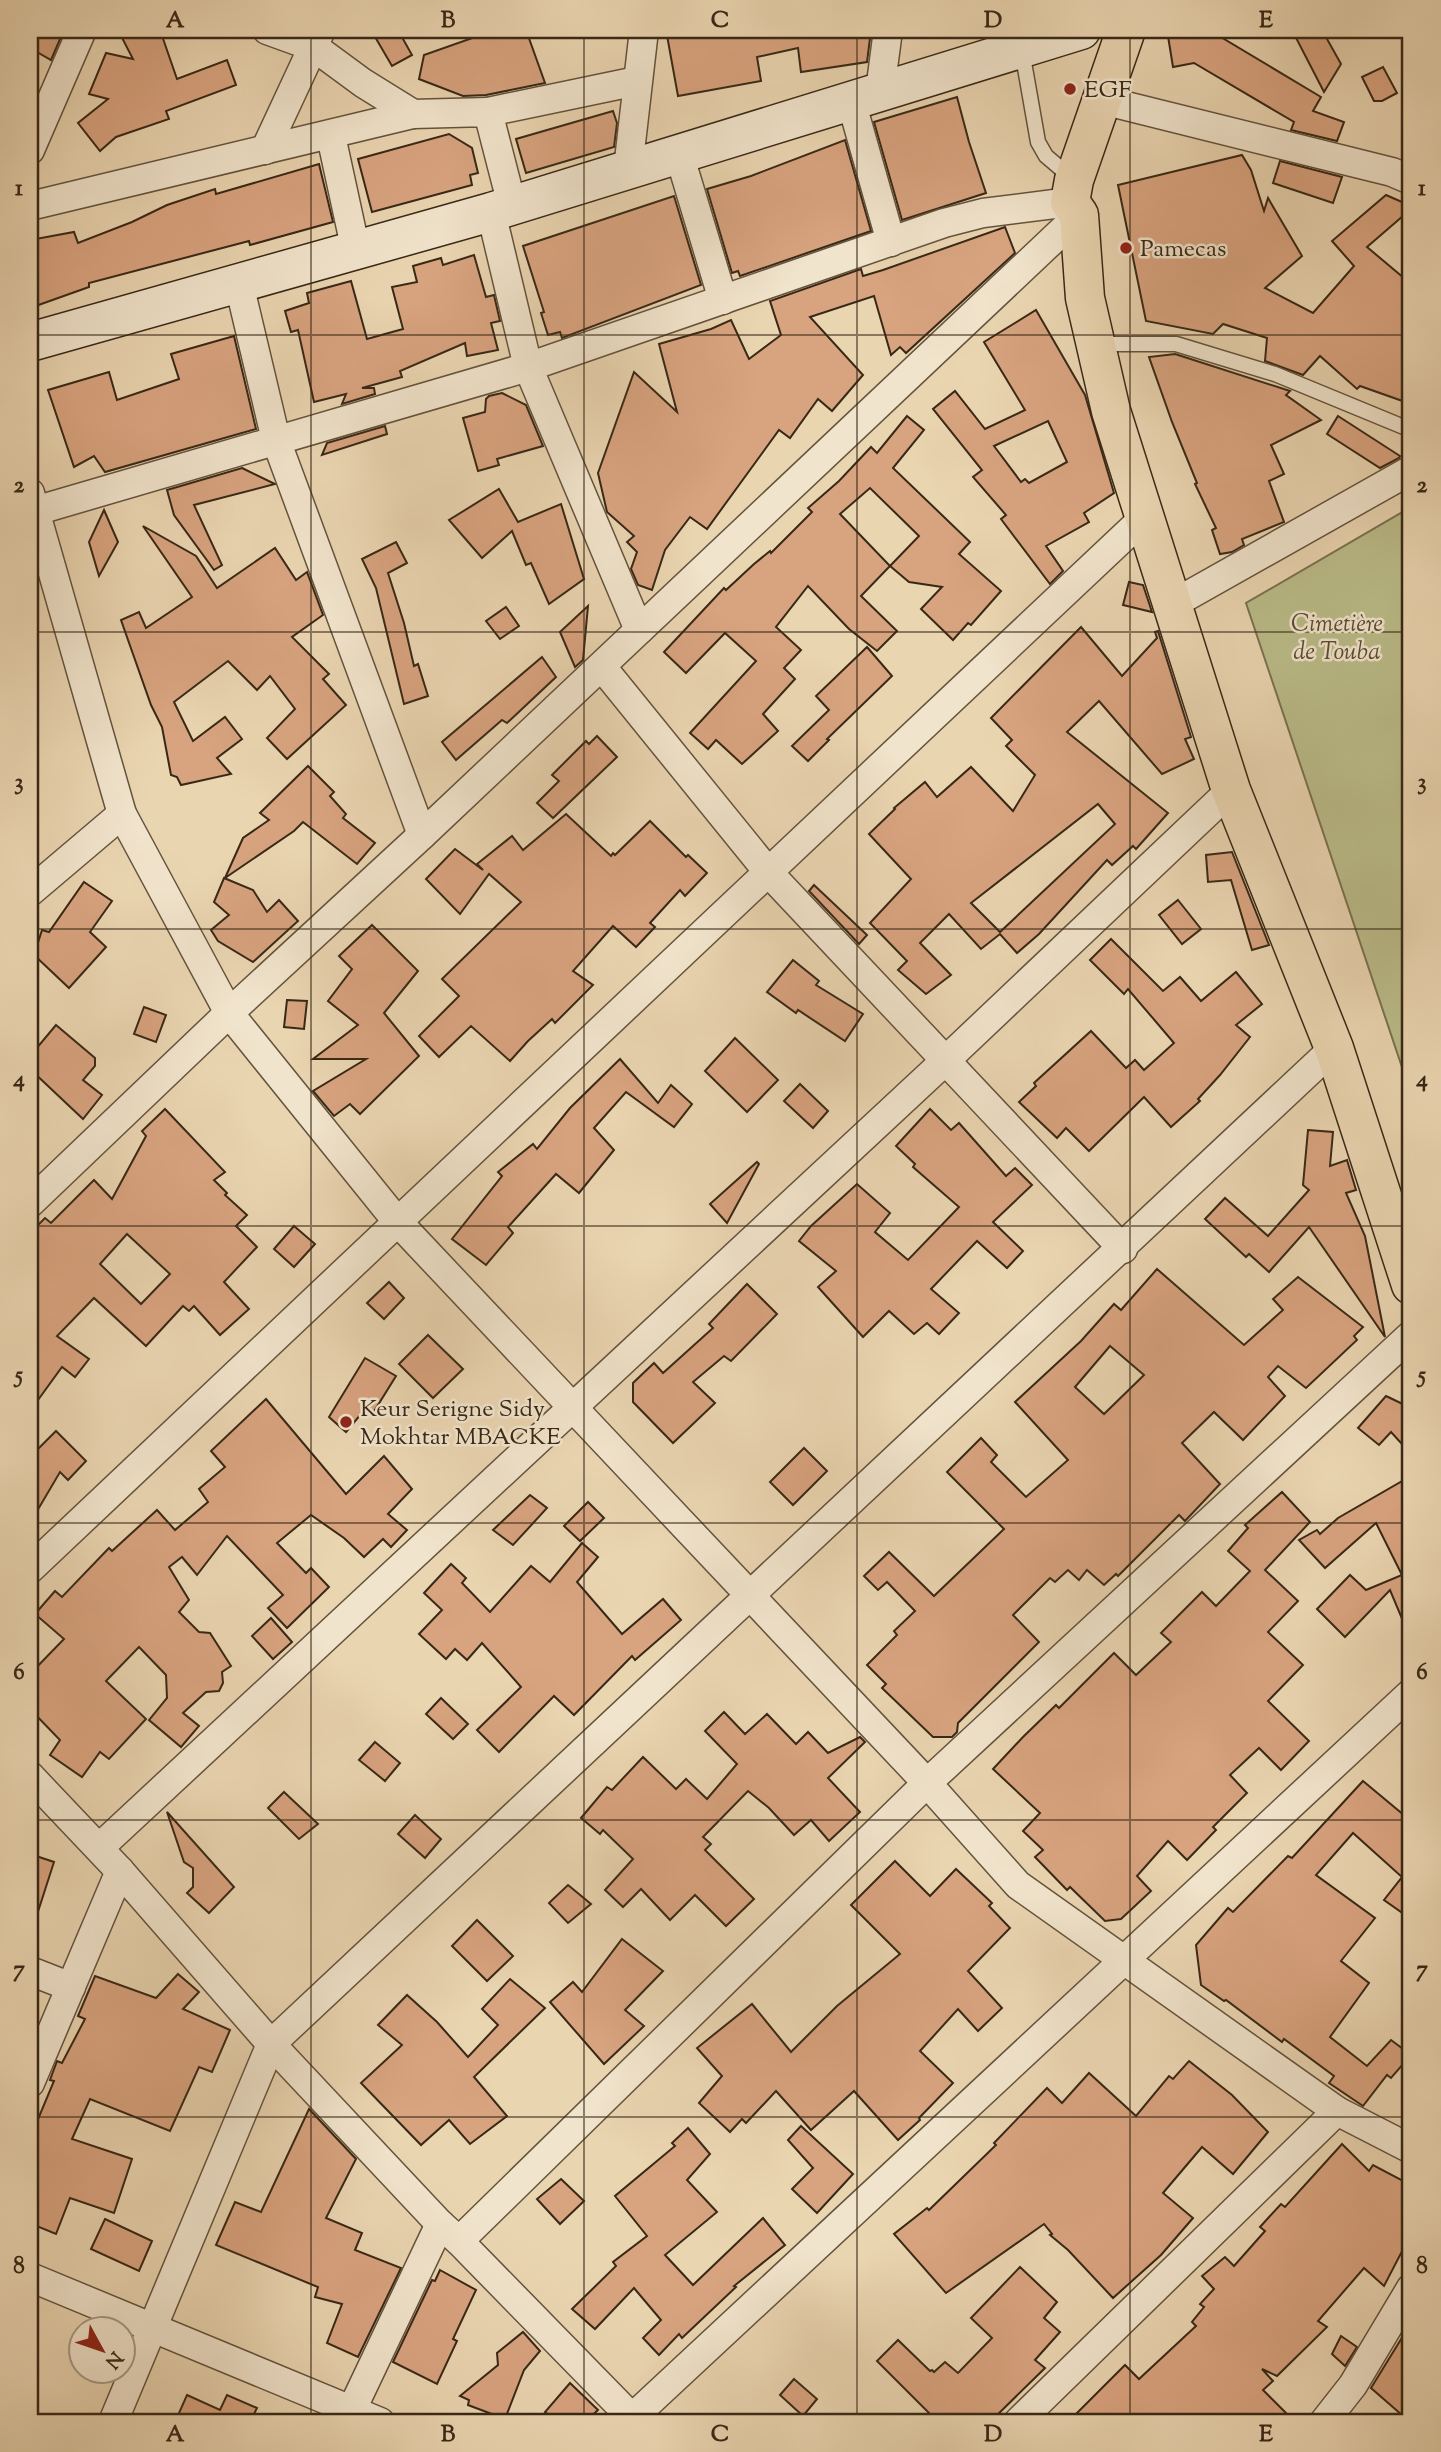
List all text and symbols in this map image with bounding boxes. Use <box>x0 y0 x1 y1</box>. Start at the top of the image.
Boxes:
text: A <box>166 5 185 38</box>
text: B <box>441 5 456 38</box>
text: C <box>711 5 729 38</box>
text: D <box>984 5 1002 38</box>
text: E <box>1259 5 1273 38</box>
place label: EGF <box>1084 74 1131 108</box>
marker: EGF <box>1062 81 1078 97</box>
text: 1 <box>15 173 23 206</box>
text: 1 <box>1418 173 1426 206</box>
place label: Pamecas <box>1140 233 1226 267</box>
marker: Pamecas <box>1118 240 1134 256</box>
text: 2 <box>14 470 25 503</box>
text: 2 <box>1417 470 1428 503</box>
park label: Cimetière de Touba <box>1291 608 1383 670</box>
text: 3 <box>14 767 24 800</box>
text: 3 <box>1417 767 1427 800</box>
text: 4 <box>12 1064 25 1097</box>
text: 4 <box>1415 1064 1428 1097</box>
text: 5 <box>13 1360 23 1393</box>
text: 5 <box>1416 1360 1426 1393</box>
place label: Keur Serigne Sidy Mokhtar MBACKE <box>360 1393 561 1455</box>
marker: Keur Serigne Sidy Mokhtar MBACKE <box>338 1414 354 1430</box>
text: 6 <box>13 1657 25 1690</box>
text: 6 <box>1416 1657 1428 1690</box>
text: 7 <box>13 1954 25 1987</box>
text: 7 <box>1416 1954 1428 1987</box>
text: 8 <box>13 2251 25 2284</box>
text: 8 <box>1416 2251 1428 2284</box>
north arrow <box>66 2316 136 2386</box>
text: N <box>98 2345 128 2374</box>
text: A <box>166 2419 185 2452</box>
text: B <box>441 2419 456 2452</box>
text: C <box>711 2419 729 2452</box>
text: D <box>984 2419 1002 2452</box>
text: E <box>1259 2419 1273 2452</box>

